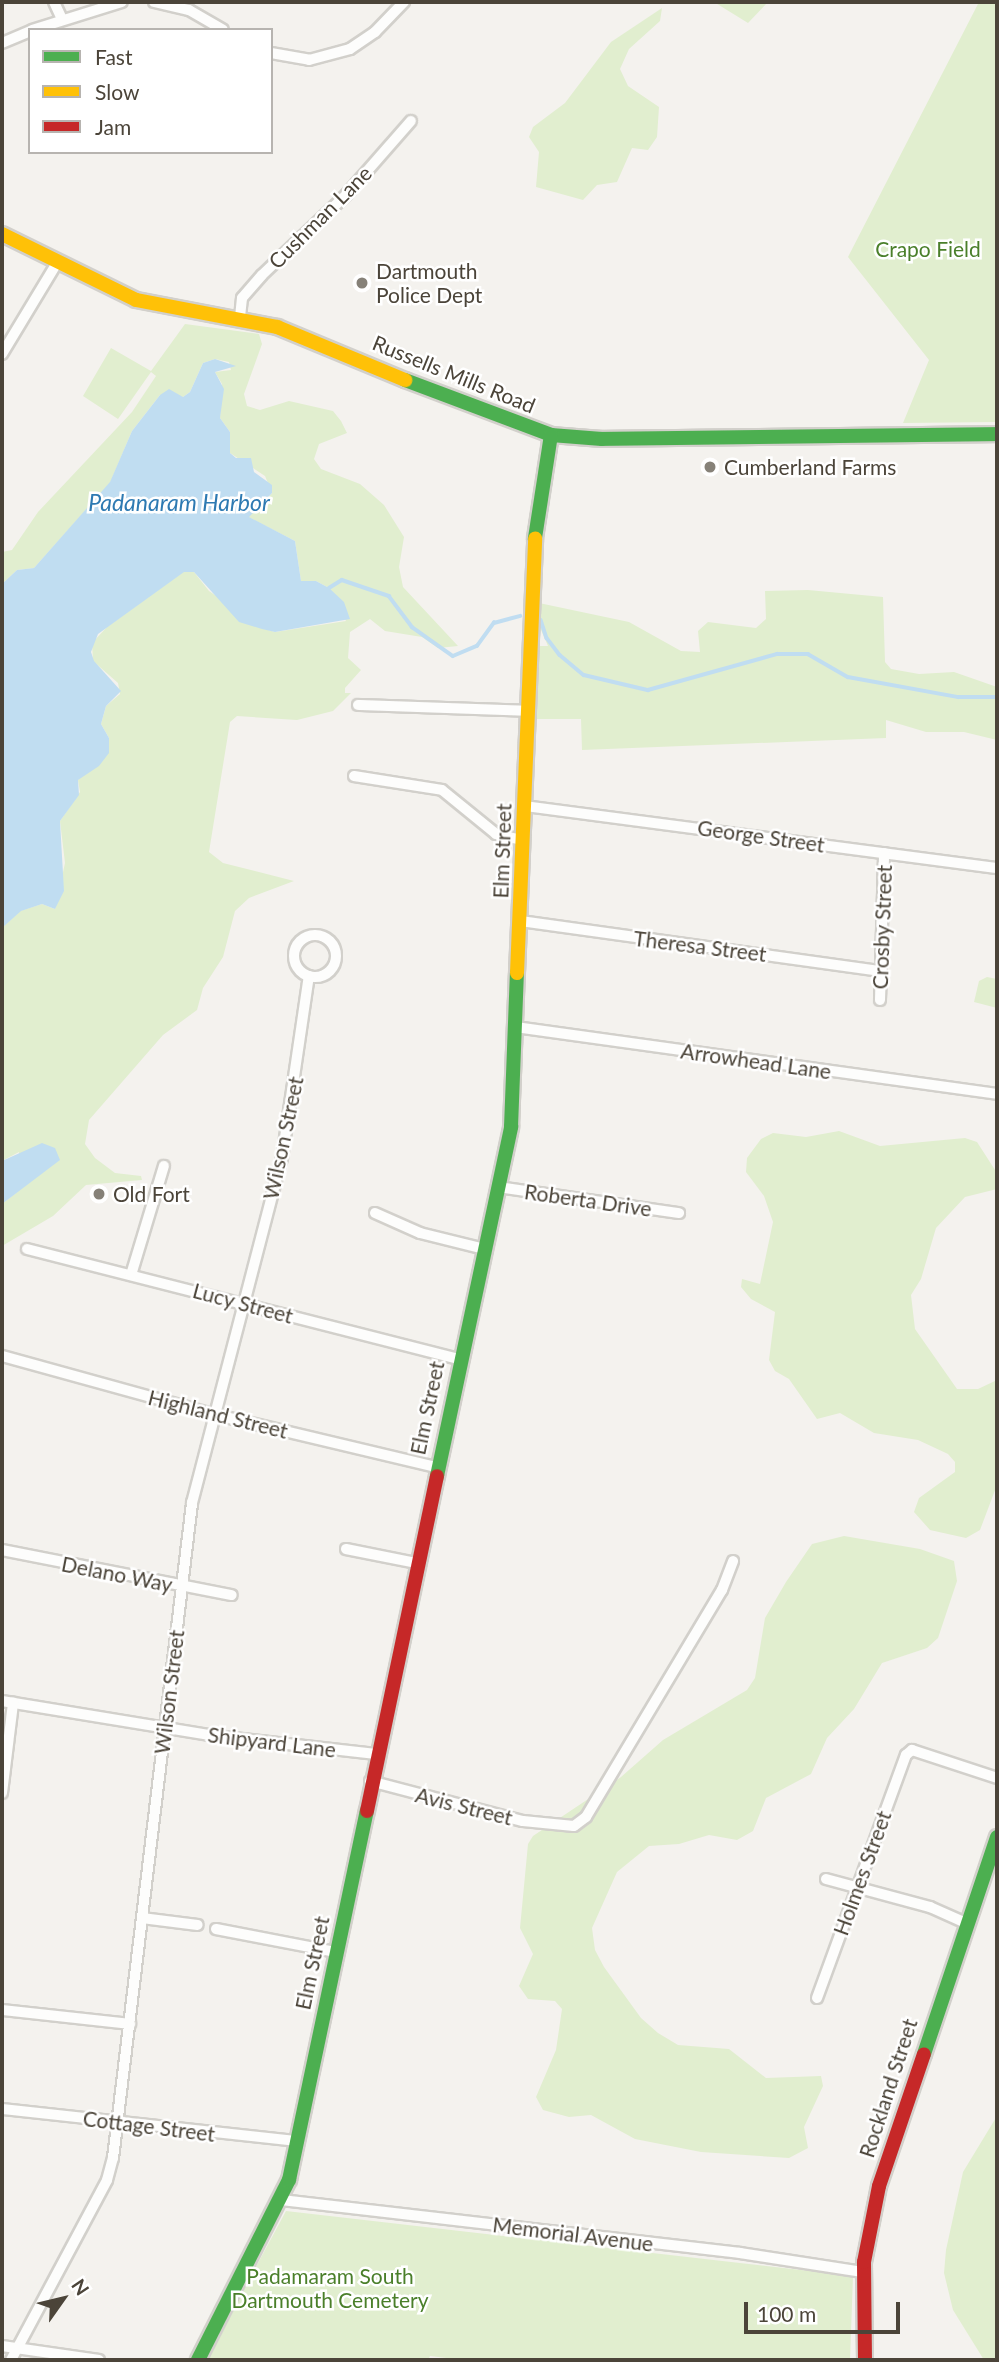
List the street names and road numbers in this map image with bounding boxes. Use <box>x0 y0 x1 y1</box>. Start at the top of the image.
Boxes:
street label: Cushman Lane <box>263 160 377 274</box>
street label: Russells Mills Road <box>369 330 539 418</box>
street label: Elm Street <box>488 803 516 899</box>
street label: George Street <box>696 815 826 857</box>
street label: Crosby Street <box>867 864 897 990</box>
street label: Theresa Street <box>632 925 768 967</box>
street label: Arrowhead Lane <box>679 1038 833 1084</box>
street label: Wilson Street <box>258 1074 308 1202</box>
street label: Roberta Drive <box>523 1179 653 1221</box>
street label: Lucy Street <box>190 1277 296 1329</box>
street label: Elm Street <box>405 1359 449 1457</box>
street label: Highland Street <box>146 1384 290 1444</box>
street label: Delano Way <box>59 1551 175 1597</box>
street label: Wilson Street <box>149 1628 189 1756</box>
street label: Shipyard Lane <box>206 1722 338 1762</box>
street label: Avis Street <box>413 1782 515 1830</box>
street label: Holmes Street <box>828 1807 896 1939</box>
street label: Elm Street <box>290 1914 334 2012</box>
street label: Rockland Street <box>854 2015 922 2161</box>
street label: Cottage Street <box>82 2105 216 2147</box>
street label: Memorial Avenue <box>491 2212 655 2256</box>

